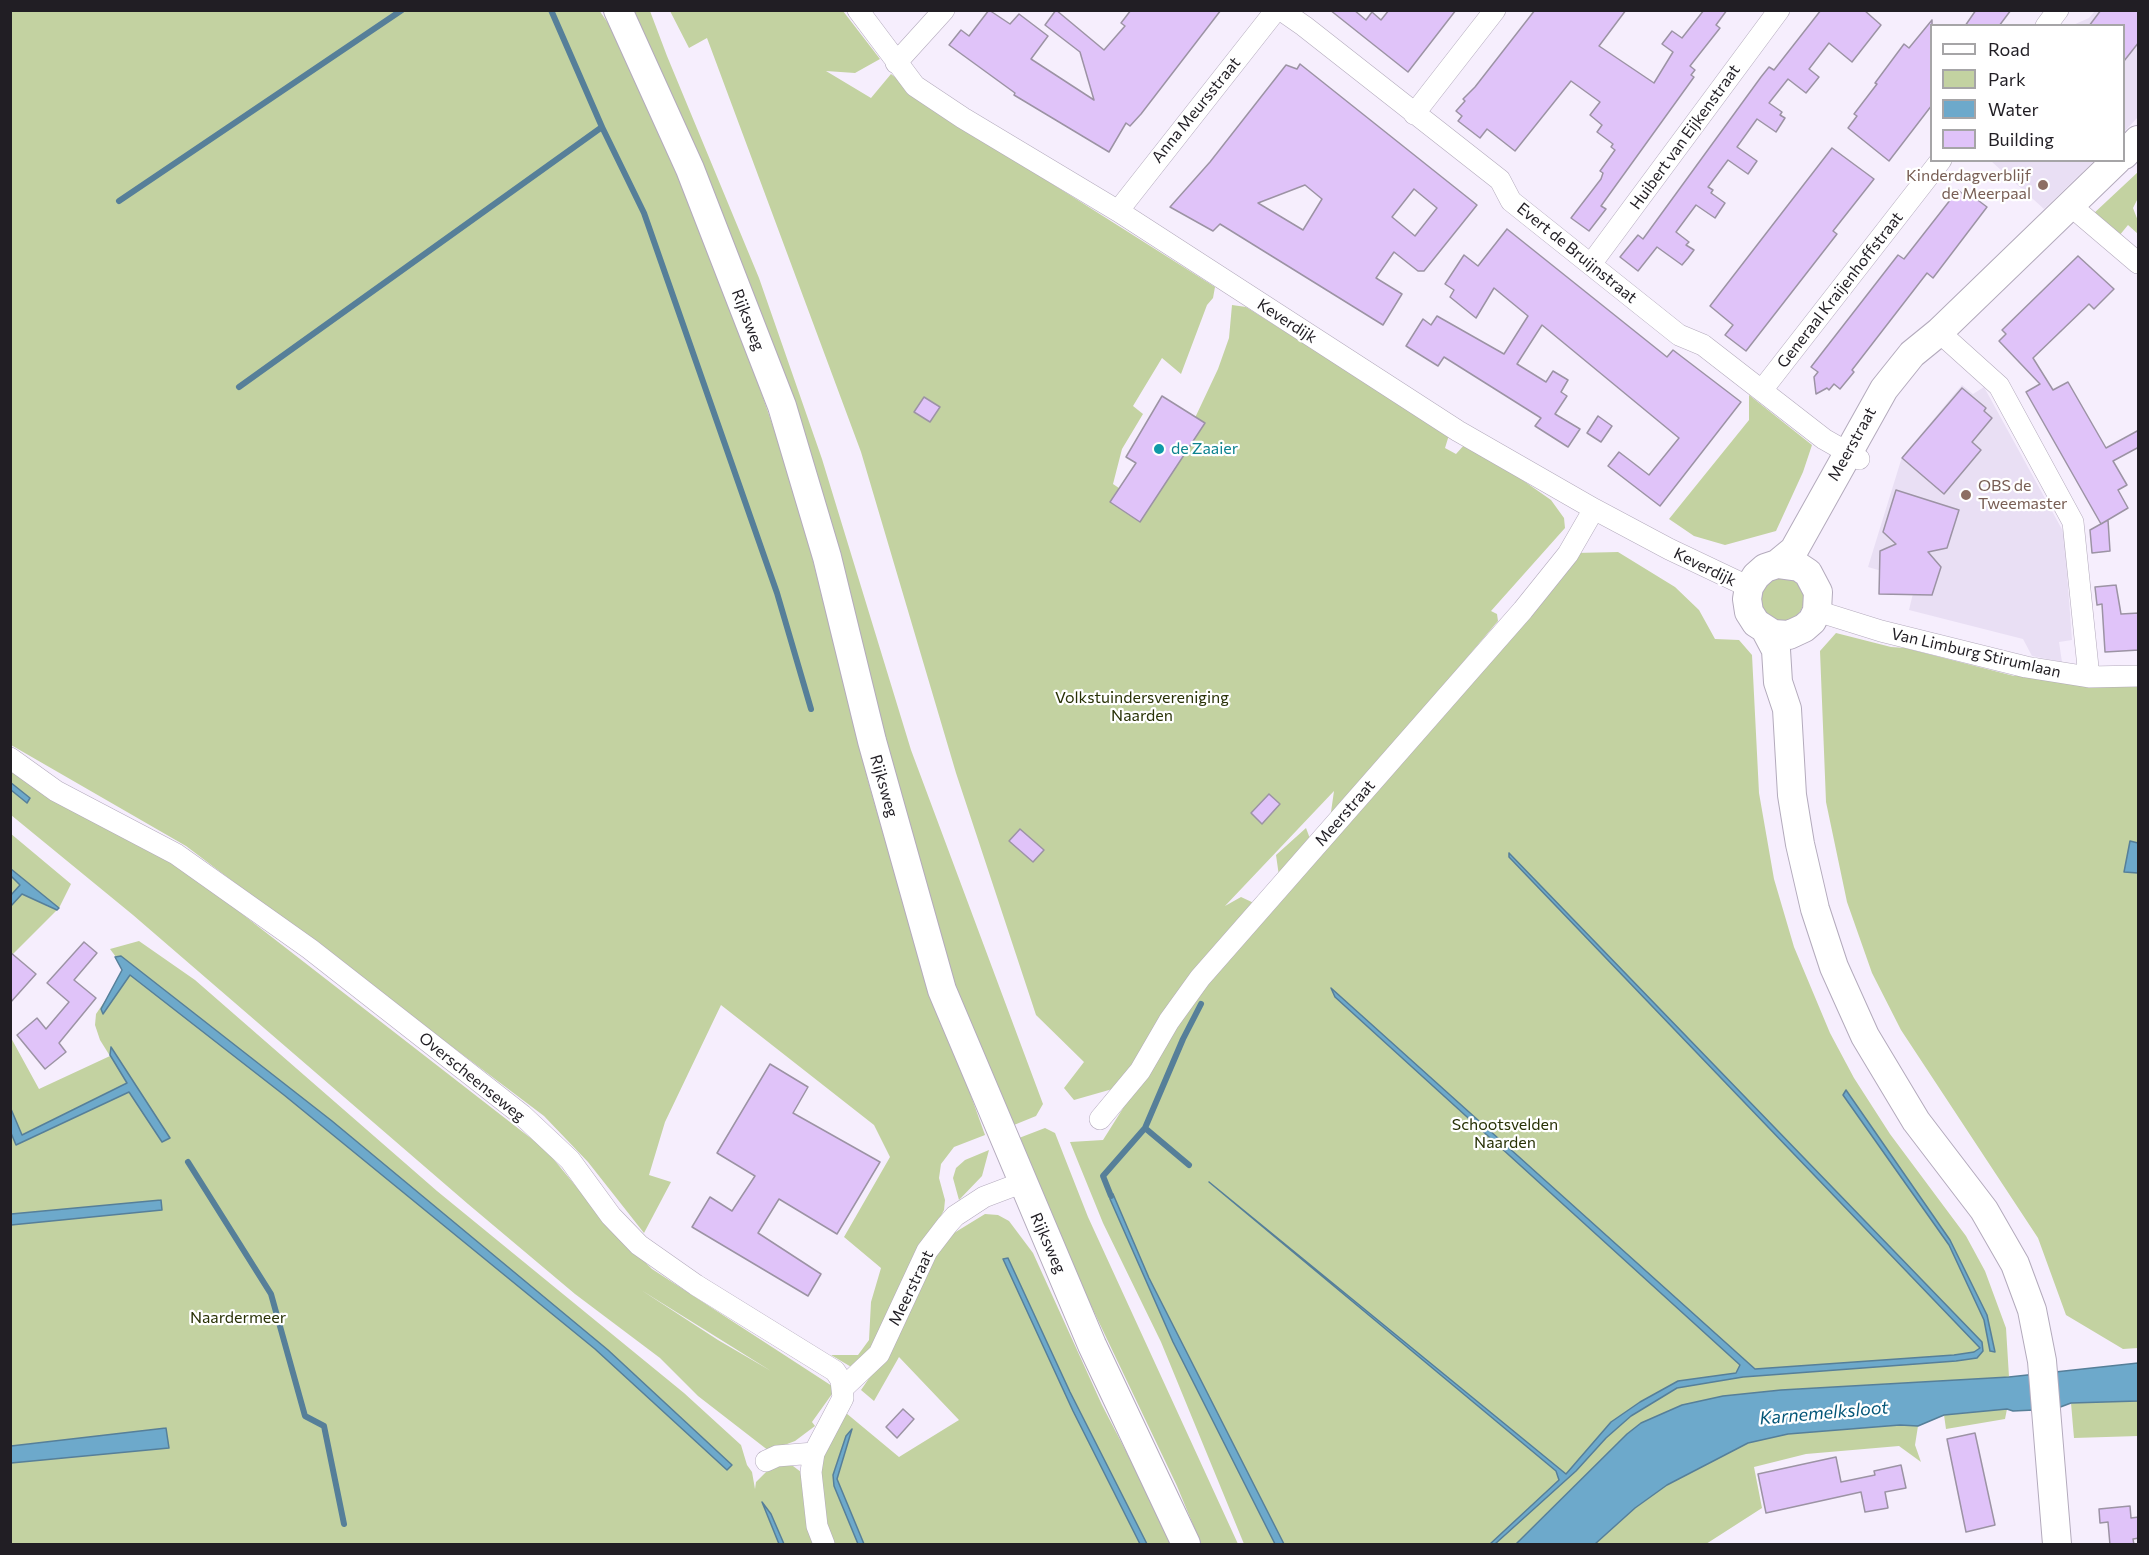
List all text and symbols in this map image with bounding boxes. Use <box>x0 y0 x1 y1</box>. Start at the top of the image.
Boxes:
legend <box>1930 24 2125 162</box>
text: Road <box>1988 38 2030 60</box>
street label: Anna Meursstraat <box>1148 53 1244 167</box>
street label: Huibert van Eijkenstraat <box>1626 61 1744 213</box>
text: Park <box>1988 68 2026 90</box>
text: Water <box>1988 98 2039 120</box>
text: Building <box>1988 128 2054 150</box>
place label: Kinderdagverblijf de Meerpaal <box>1906 166 2031 204</box>
marker: Kinderdagverblijf de Meerpaal <box>2036 178 2050 192</box>
street label: Evert de Bruijnstraat <box>1513 199 1641 307</box>
street label: Generaal Kraijenhoffstraat <box>1773 208 1907 372</box>
street label: Rijksweg <box>728 287 768 353</box>
street label: Keverdijk <box>1254 295 1320 347</box>
street label: Meerstraat <box>1824 404 1880 484</box>
place label: de Zaaier <box>1171 439 1238 459</box>
marker: de Zaaier <box>1152 442 1166 456</box>
place label: OBS de Tweemaster <box>1978 476 2067 514</box>
marker: OBS de Tweemaster <box>1959 488 1973 502</box>
street label: Keverdijk <box>1671 544 1739 590</box>
street label: Van Limburg Stirumlaan <box>1889 624 2063 682</box>
park label: Volkstuindersvereniging Naarden <box>1055 688 1229 726</box>
street label: Rijksweg <box>866 752 902 820</box>
street label: Meerstraat <box>1311 776 1379 850</box>
street label: Overscheenseweg <box>415 1028 529 1126</box>
park label: Schootsvelden Naarden <box>1452 1115 1558 1153</box>
street label: Rijksweg <box>1026 1210 1070 1276</box>
street label: Meerstraat <box>884 1247 938 1329</box>
park label: Naardermeer <box>190 1308 286 1328</box>
water label: Karnemelksloot <box>1759 1397 1889 1429</box>

